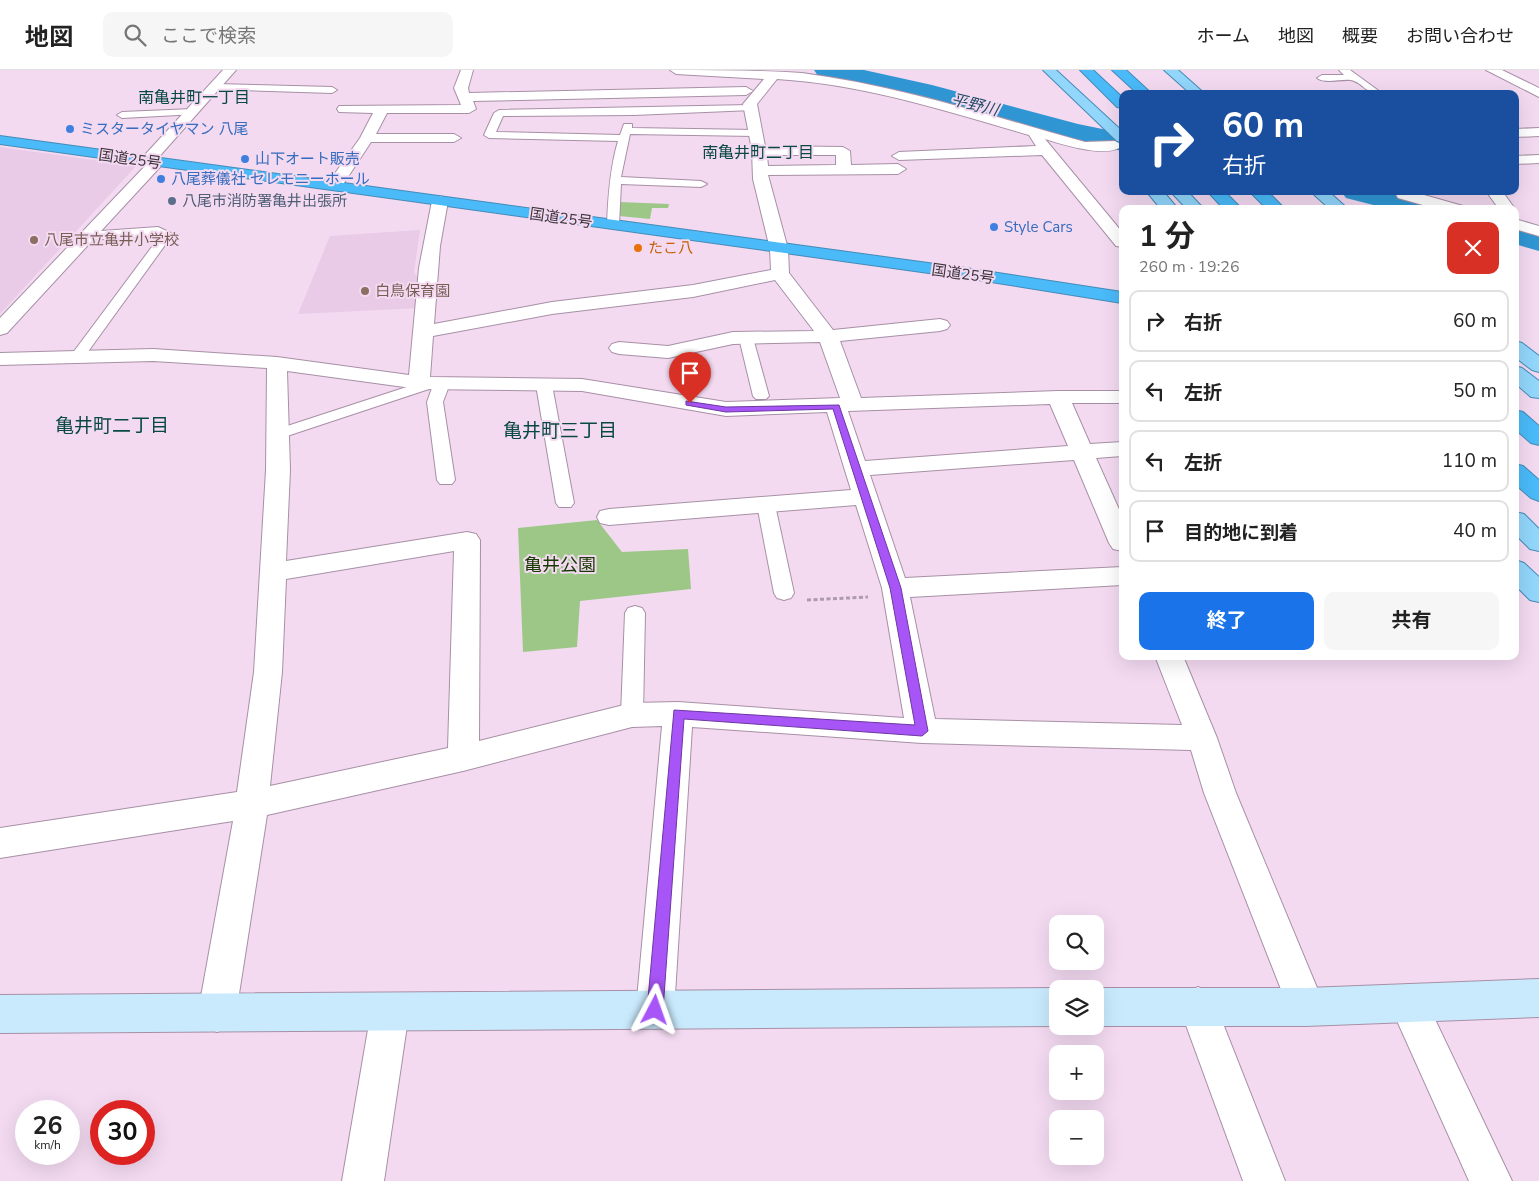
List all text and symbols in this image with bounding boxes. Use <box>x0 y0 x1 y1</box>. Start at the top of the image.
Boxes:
search box <box>103 12 453 57</box>
text: 地図 <box>25 21 73 53</box>
icon: search <box>121 21 149 49</box>
text: ここで検索 <box>161 23 256 49</box>
text: ホーム <box>1197 24 1250 48</box>
text: 地図 <box>1278 24 1314 48</box>
text: 概要 <box>1342 24 1378 48</box>
text: お問い合わせ <box>1406 24 1514 48</box>
district label: 南亀井町一丁目 <box>138 87 250 109</box>
water label: 平野川 <box>949 88 1003 122</box>
text: 60 m <box>1222 102 1304 149</box>
icon: right <box>1139 110 1204 175</box>
place label: ミスタータイヤマン 八尾 <box>80 119 248 139</box>
marker: ミスタータイヤマン 八尾 <box>64 123 76 135</box>
district label: 南亀井町二丁目 <box>702 142 814 164</box>
street label: 国道25号 <box>97 145 163 173</box>
place label: 山下オート販売 <box>255 149 360 169</box>
text: 右折 <box>1222 151 1266 181</box>
marker: 山下オート販売 <box>239 153 251 165</box>
place label: 八尾葬儀社 セレモニーホール <box>171 169 370 189</box>
marker: 八尾葬儀社 セレモニーホール <box>155 173 167 185</box>
place label: 八尾市消防署亀井出張所 <box>182 191 347 211</box>
marker: 八尾市消防署亀井出張所 <box>166 195 178 207</box>
street label: 国道25号 <box>528 204 594 232</box>
text: 1 分 <box>1139 216 1195 257</box>
place label: Style Cars <box>1004 217 1073 237</box>
marker: Style Cars <box>988 221 1000 233</box>
button: close <box>1447 222 1499 274</box>
place label: 八尾市立亀井小学校 <box>44 230 179 250</box>
marker: 八尾市立亀井小学校 <box>28 234 40 246</box>
place label: たこ八 <box>648 238 693 258</box>
marker: たこ八 <box>632 242 644 254</box>
text: 260 m · 19:26 <box>1139 256 1240 278</box>
street label: 国道25号 <box>930 260 996 288</box>
place label: 白鳥保育園 <box>375 281 450 301</box>
marker: 白鳥保育園 <box>359 285 371 297</box>
icon: right <box>1141 307 1169 335</box>
text: 60 m <box>1453 308 1497 334</box>
text: 右折 <box>1184 310 1222 336</box>
pin <box>669 352 711 403</box>
icon: arrive <box>676 359 704 387</box>
icon: left <box>1141 377 1169 405</box>
text: 50 m <box>1453 378 1497 404</box>
text: 左折 <box>1184 380 1222 406</box>
district label: 亀井町二丁目 <box>55 413 169 439</box>
district label: 亀井町三丁目 <box>503 418 617 444</box>
icon: left <box>1141 447 1169 475</box>
text: 110 m <box>1442 448 1497 474</box>
text: 左折 <box>1184 450 1222 476</box>
icon: arrive <box>1141 517 1169 545</box>
text: 40 m <box>1453 518 1497 544</box>
text: 目的地に到着 <box>1184 520 1298 546</box>
park label: 亀井公園 <box>524 553 596 577</box>
button: 終了 <box>1139 592 1314 650</box>
button: 共有 <box>1324 592 1499 650</box>
map controls <box>1049 915 1104 1165</box>
button: search <box>1049 915 1104 970</box>
button: layers <box>1049 980 1104 1035</box>
position arrow <box>628 983 680 1035</box>
button: + <box>1049 1045 1104 1100</box>
speed limit sign: 30 <box>90 1100 155 1165</box>
text: 26 <box>32 1109 63 1143</box>
button: − <box>1049 1110 1104 1165</box>
text: km/h <box>34 1137 61 1153</box>

